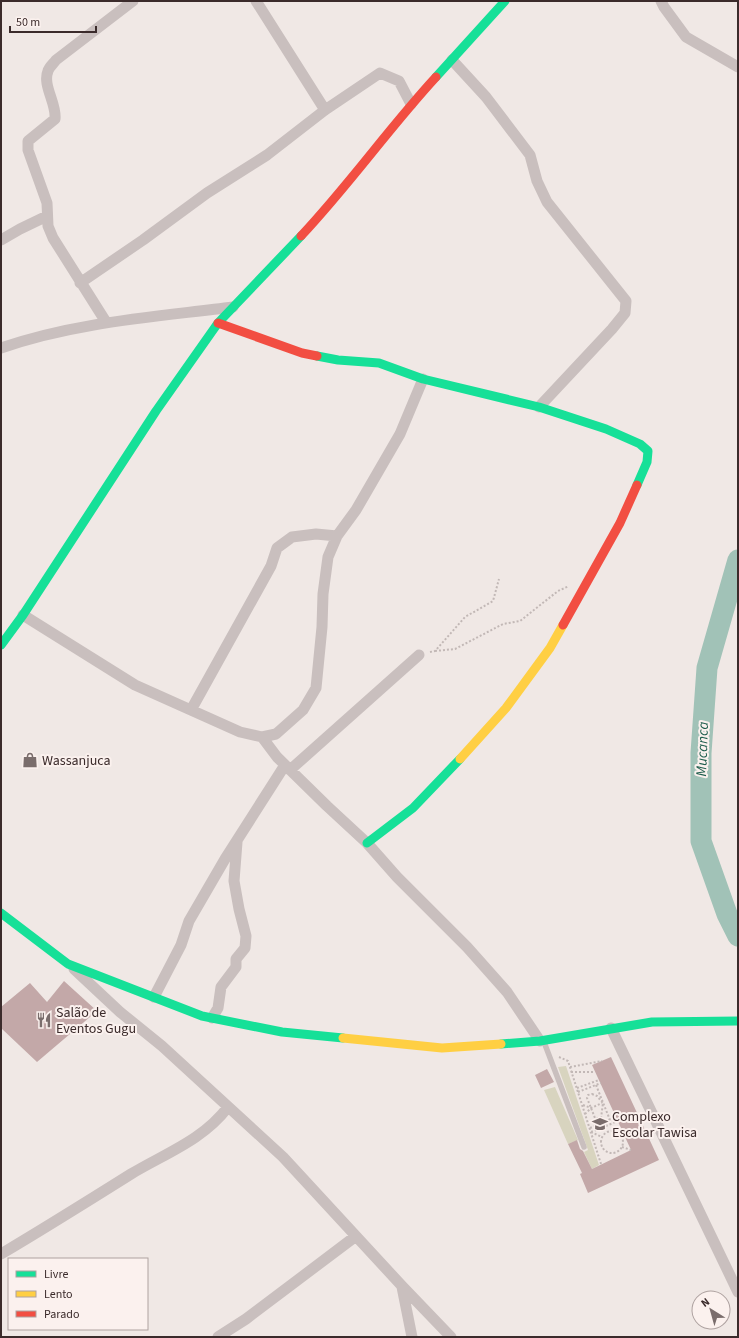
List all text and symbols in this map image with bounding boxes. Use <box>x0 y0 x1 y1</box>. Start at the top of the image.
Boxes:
scale bar <box>10 8 96 34</box>
text: 50 m <box>16 14 40 31</box>
water label: Mucanca <box>691 721 714 777</box>
shop icon: Wassanjuca <box>21 751 39 769</box>
place label: Wassanjuca <box>42 751 111 771</box>
place label: Salão de Eventos Gugu <box>56 1003 136 1039</box>
restaurant icon: Salão de Eventos Gugu <box>35 1011 53 1029</box>
place label: Complexo Escolar Tawisa <box>612 1107 697 1143</box>
school or university icon: Complexo Escolar Tawisa <box>591 1115 609 1133</box>
legend <box>8 1258 148 1330</box>
text: Livre <box>44 1266 68 1283</box>
text: Lento <box>44 1286 73 1303</box>
north arrow <box>691 1290 731 1330</box>
text: N <box>698 1294 713 1311</box>
text: Parado <box>44 1306 79 1323</box>

